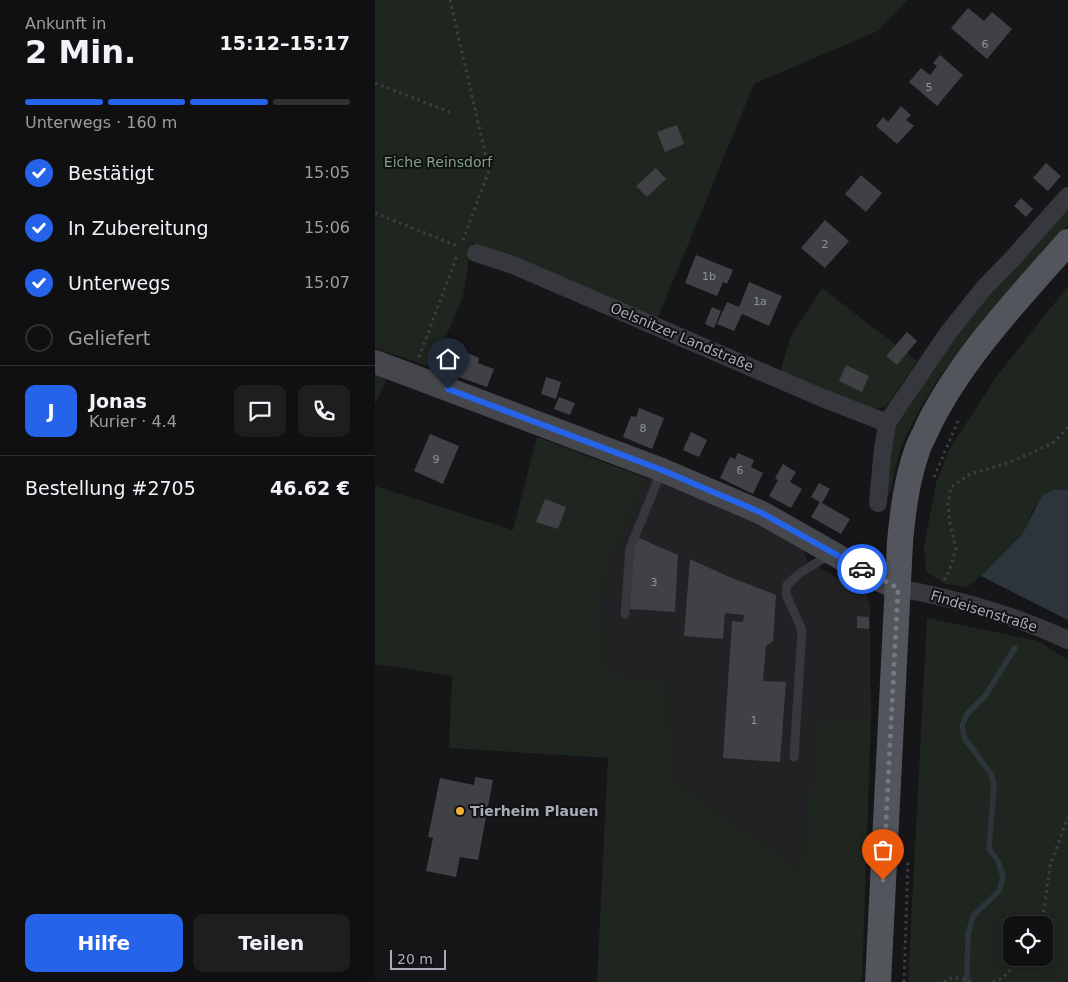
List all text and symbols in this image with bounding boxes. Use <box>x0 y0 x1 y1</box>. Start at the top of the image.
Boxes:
text: Ankunft in <box>25 14 106 33</box>
text: 15:12–15:17 <box>220 32 350 54</box>
text: 2 Min. <box>25 33 136 71</box>
house number: 6 <box>982 38 989 51</box>
house number: 5 <box>926 81 933 94</box>
text: Unterwegs · 160 m <box>25 113 177 132</box>
park label: Eiche Reinsdorf <box>384 154 493 170</box>
icon: check <box>25 159 53 187</box>
text: Bestätigt <box>68 162 154 184</box>
text: 15:05 <box>304 163 350 182</box>
icon: check <box>25 214 53 242</box>
text: In Zubereitung <box>68 217 208 239</box>
text: 15:06 <box>304 218 350 237</box>
house number: 2 <box>822 238 829 251</box>
icon: check <box>25 269 53 297</box>
house number: 1b <box>702 270 716 283</box>
text: Unterwegs <box>68 272 170 294</box>
text: 15:07 <box>304 273 350 292</box>
house number: 1a <box>753 295 767 308</box>
street label: Oelsnitzer Landstraße <box>608 300 756 374</box>
text: Geliefert <box>68 327 150 349</box>
pin <box>427 338 469 389</box>
icon: home <box>434 345 462 373</box>
button: chat <box>234 385 286 437</box>
button: phone <box>298 385 350 437</box>
text: Jonas <box>89 390 147 412</box>
text: J <box>47 400 55 422</box>
text: Kurier · 4.4 <box>89 412 177 431</box>
house number: 8 <box>640 422 647 435</box>
house number: 9 <box>433 453 440 466</box>
house number: 6 <box>737 464 744 477</box>
text: Bestellung #2705 <box>25 477 196 499</box>
text: 46.62 € <box>270 477 350 499</box>
courier <box>837 544 887 594</box>
icon: car <box>848 555 876 583</box>
house number: 3 <box>651 576 658 589</box>
street label: Findeisenstraße <box>929 587 1039 635</box>
house number: 1 <box>751 714 758 727</box>
place label: Tierheim Plauen <box>470 803 598 819</box>
marker: Tierheim Plauen <box>454 805 466 817</box>
pin <box>862 829 904 880</box>
icon: bag <box>869 836 897 864</box>
button: Hilfe <box>25 914 183 972</box>
button: Teilen <box>193 914 350 972</box>
map controls <box>1003 916 1053 966</box>
button: locate <box>1003 916 1053 966</box>
scale bar <box>390 947 446 970</box>
text: 20 m <box>397 951 433 967</box>

